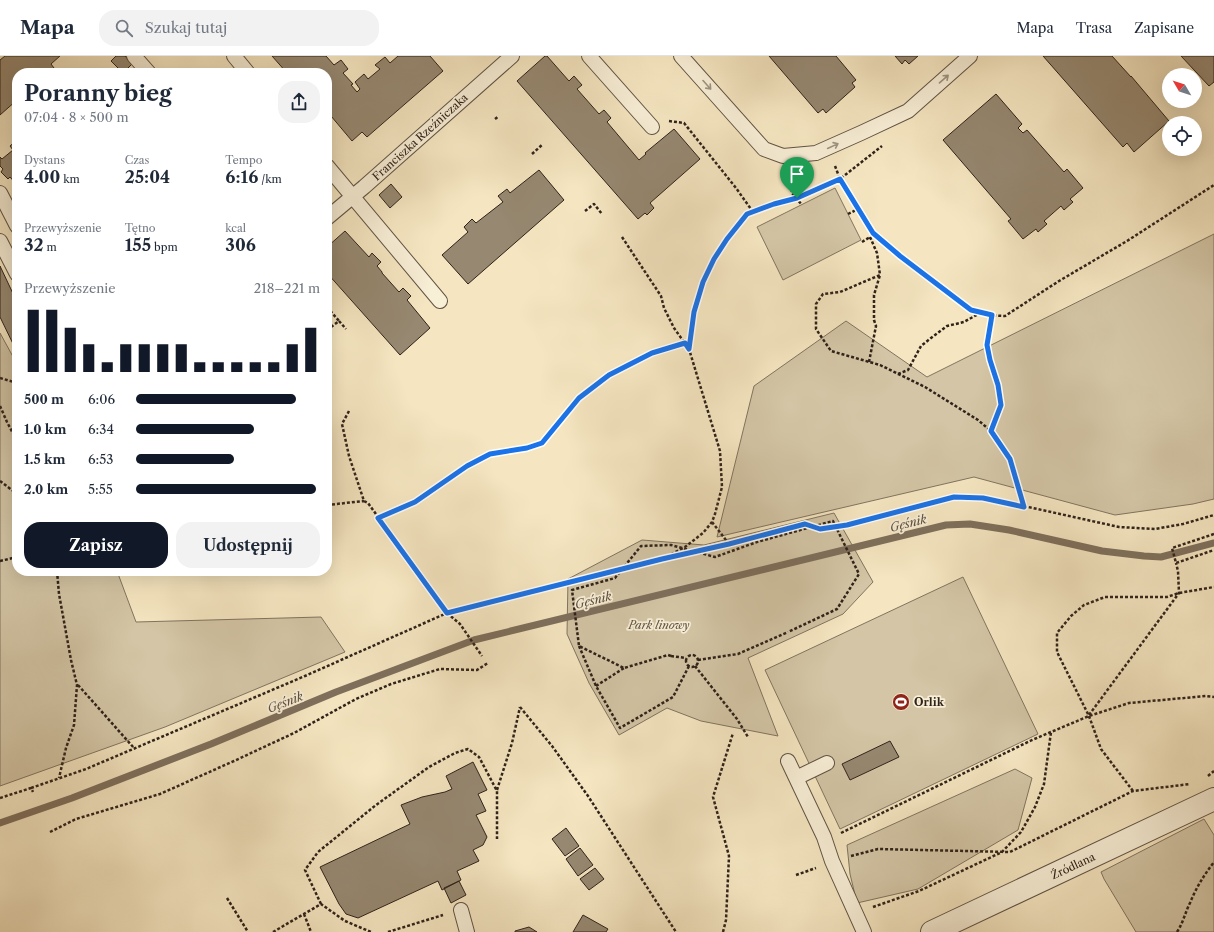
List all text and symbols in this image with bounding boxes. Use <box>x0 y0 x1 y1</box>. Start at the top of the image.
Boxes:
search box <box>99 10 379 46</box>
text: Mapa <box>20 16 75 39</box>
icon: search <box>113 17 135 39</box>
text: Szukaj tutaj <box>145 18 227 37</box>
text: Mapa <box>1016 19 1054 37</box>
text: Trasa <box>1076 19 1112 37</box>
text: Zapisane <box>1134 19 1194 37</box>
north arrow <box>1162 68 1202 108</box>
map controls <box>1162 68 1202 156</box>
one-way arrow <box>938 75 948 84</box>
text: Poranny bieg <box>24 80 172 107</box>
one-way arrow <box>703 80 712 90</box>
button: share <box>278 81 320 123</box>
street label: Franciszka Rzeźniczaka <box>369 90 471 184</box>
text: 07:04 · 8 × 500 m <box>24 109 129 125</box>
button: locate <box>1162 116 1202 156</box>
one-way arrow <box>827 141 839 149</box>
text: Dystans <box>24 153 65 167</box>
text: Czas <box>125 153 149 167</box>
text: Tempo <box>225 153 262 167</box>
pin <box>780 157 814 198</box>
icon: arrive <box>786 163 808 185</box>
text: 4.00 <box>24 167 60 187</box>
text: 25:04 <box>125 167 170 187</box>
text: 6:16 <box>225 167 258 187</box>
text: km <box>60 172 80 186</box>
text: /km <box>258 172 282 186</box>
text: Przewyższenie <box>24 221 101 235</box>
text: Tętno <box>125 221 156 235</box>
text: kcal <box>225 221 246 235</box>
text: 32 <box>24 235 44 255</box>
text: 155 <box>125 235 151 255</box>
text: 306 <box>225 235 256 255</box>
text: m <box>44 240 57 254</box>
text: bpm <box>151 240 178 254</box>
text: Przewyższenie <box>24 280 116 296</box>
text: 218–221 m <box>254 280 320 296</box>
text: 500 m <box>24 391 64 407</box>
text: 6:06 <box>88 391 115 407</box>
text: 1.0 km <box>24 421 66 437</box>
text: 6:34 <box>88 421 114 437</box>
text: 1.5 km <box>24 451 65 467</box>
text: 6:53 <box>88 451 113 467</box>
text: 2.0 km <box>24 481 68 497</box>
text: 5:55 <box>88 481 113 497</box>
water label: Gęśnik <box>888 511 929 535</box>
button: Zapisz <box>24 522 168 568</box>
button: Udostępnij <box>176 522 320 568</box>
water label: Gęśnik <box>573 588 614 612</box>
park label: Park linowy <box>627 618 690 632</box>
water label: Gęśnik <box>265 688 306 716</box>
sports icon: Orlik <box>891 692 911 712</box>
place label: Orlik <box>914 695 945 709</box>
street label: Źródlana <box>1049 850 1097 882</box>

